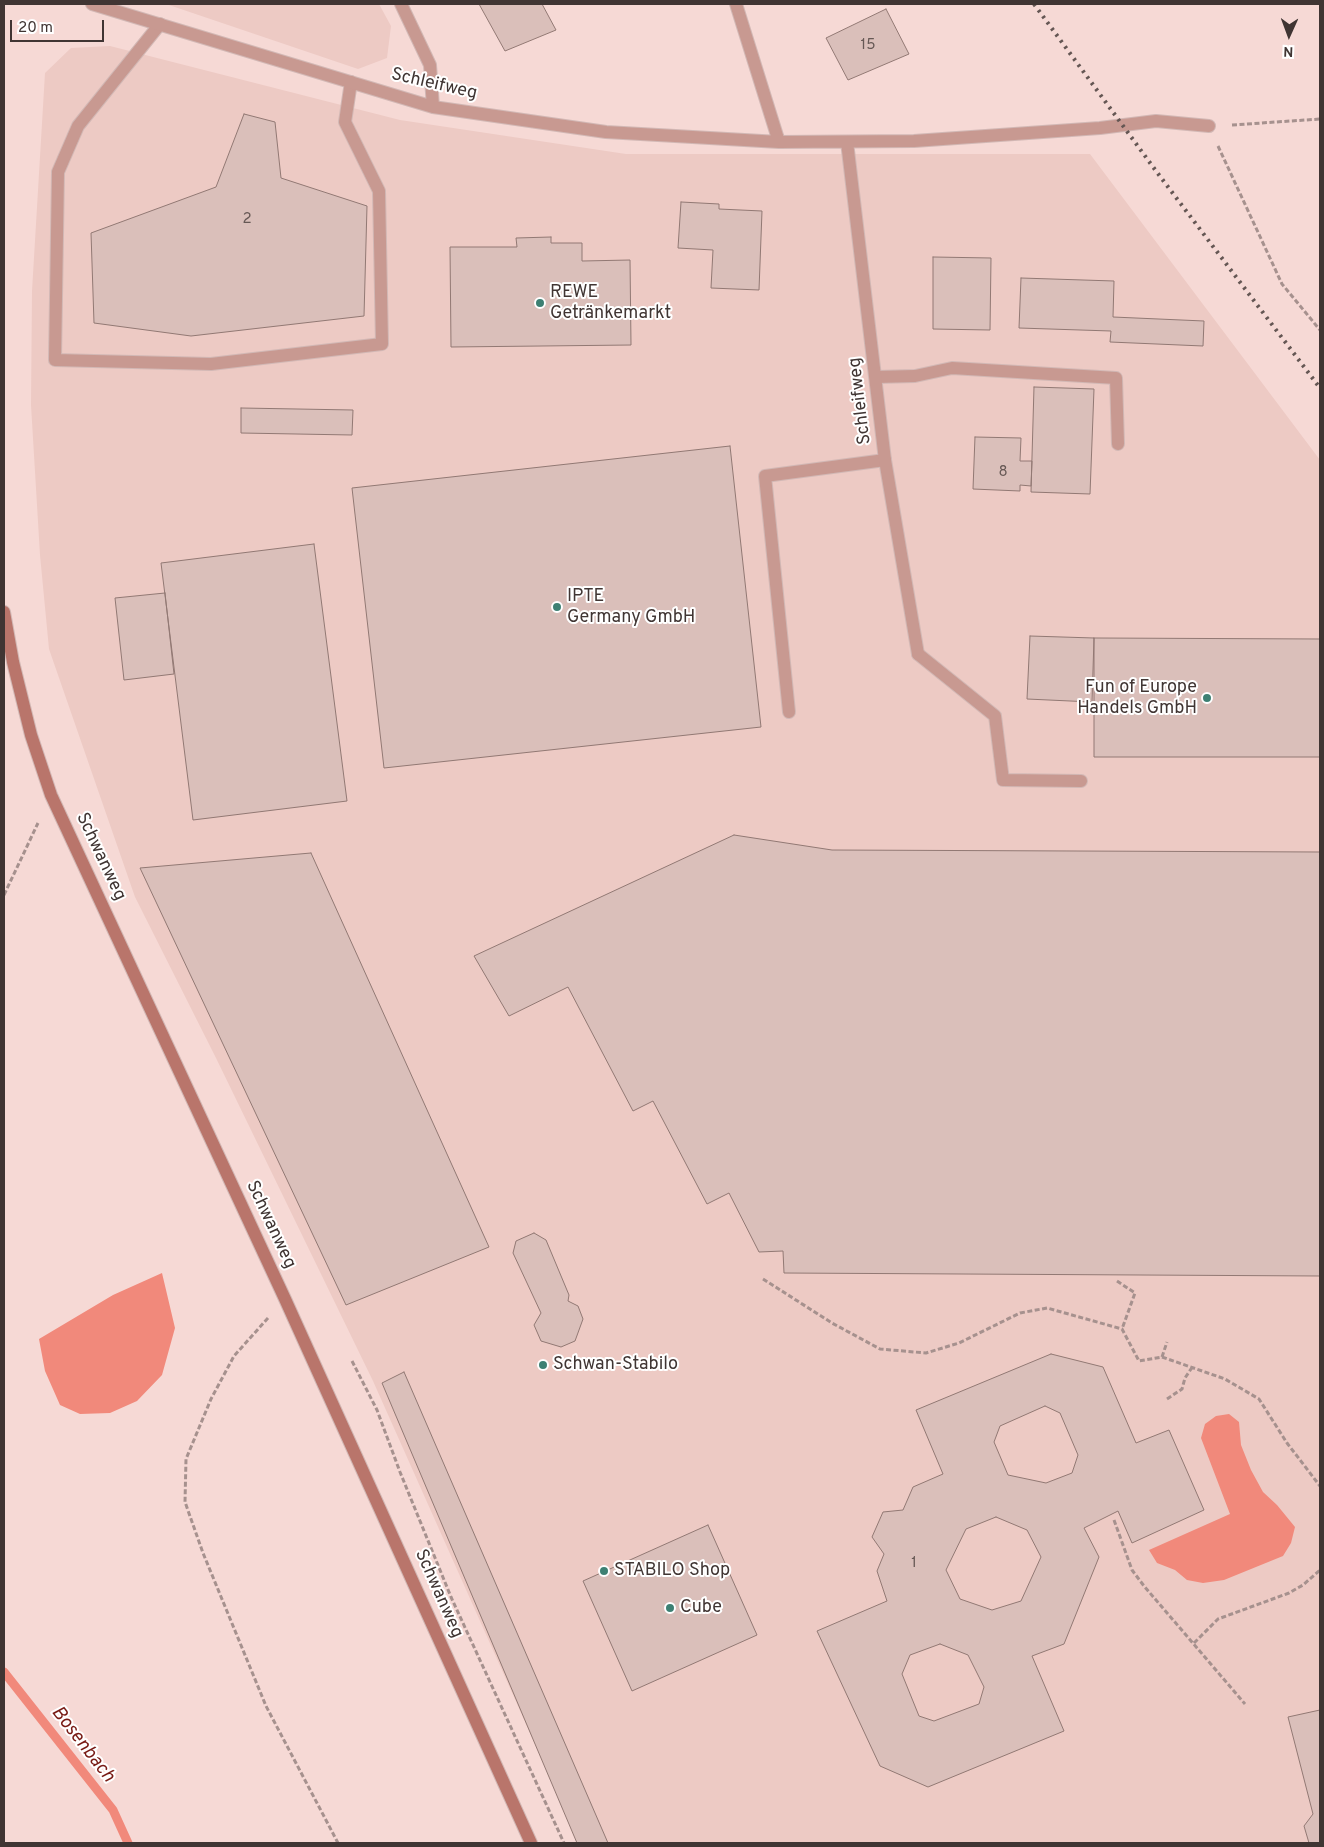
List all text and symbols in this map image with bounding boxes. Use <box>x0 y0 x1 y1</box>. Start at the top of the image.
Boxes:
scale bar <box>12 10 106 42</box>
north arrow <box>1264 10 1314 60</box>
text: 20 m <box>18 19 53 38</box>
house number: 15 <box>861 37 875 55</box>
text: N <box>1283 42 1294 59</box>
street label: Schleifweg <box>389 65 479 105</box>
house number: 2 <box>242 211 252 229</box>
place label: REWE Getränkemarkt <box>550 282 671 324</box>
marker: REWE Getränkemarkt <box>534 297 546 309</box>
street label: Schleifweg <box>845 356 877 446</box>
house number: 8 <box>998 464 1008 482</box>
place label: IPTE Germany GmbH <box>567 586 695 628</box>
marker: IPTE Germany GmbH <box>551 601 563 613</box>
place label: Fun of Europe Handels GmbH <box>1077 677 1197 720</box>
marker: Fun of Europe Handels GmbH <box>1201 692 1213 704</box>
street label: Schwanweg <box>70 810 130 904</box>
street label: Schwanweg <box>240 1178 300 1272</box>
place label: Schwan-Stabilo <box>553 1354 678 1376</box>
marker: Schwan-Stabilo <box>537 1359 549 1371</box>
street label: Schwanweg <box>409 1546 467 1642</box>
house number: 1 <box>911 1555 917 1573</box>
place label: STABILO Shop <box>614 1560 730 1582</box>
marker: STABILO Shop <box>598 1565 610 1577</box>
place label: Cube <box>680 1597 722 1619</box>
marker: Cube <box>664 1602 676 1614</box>
water label: Bosenbach <box>45 1702 119 1788</box>

